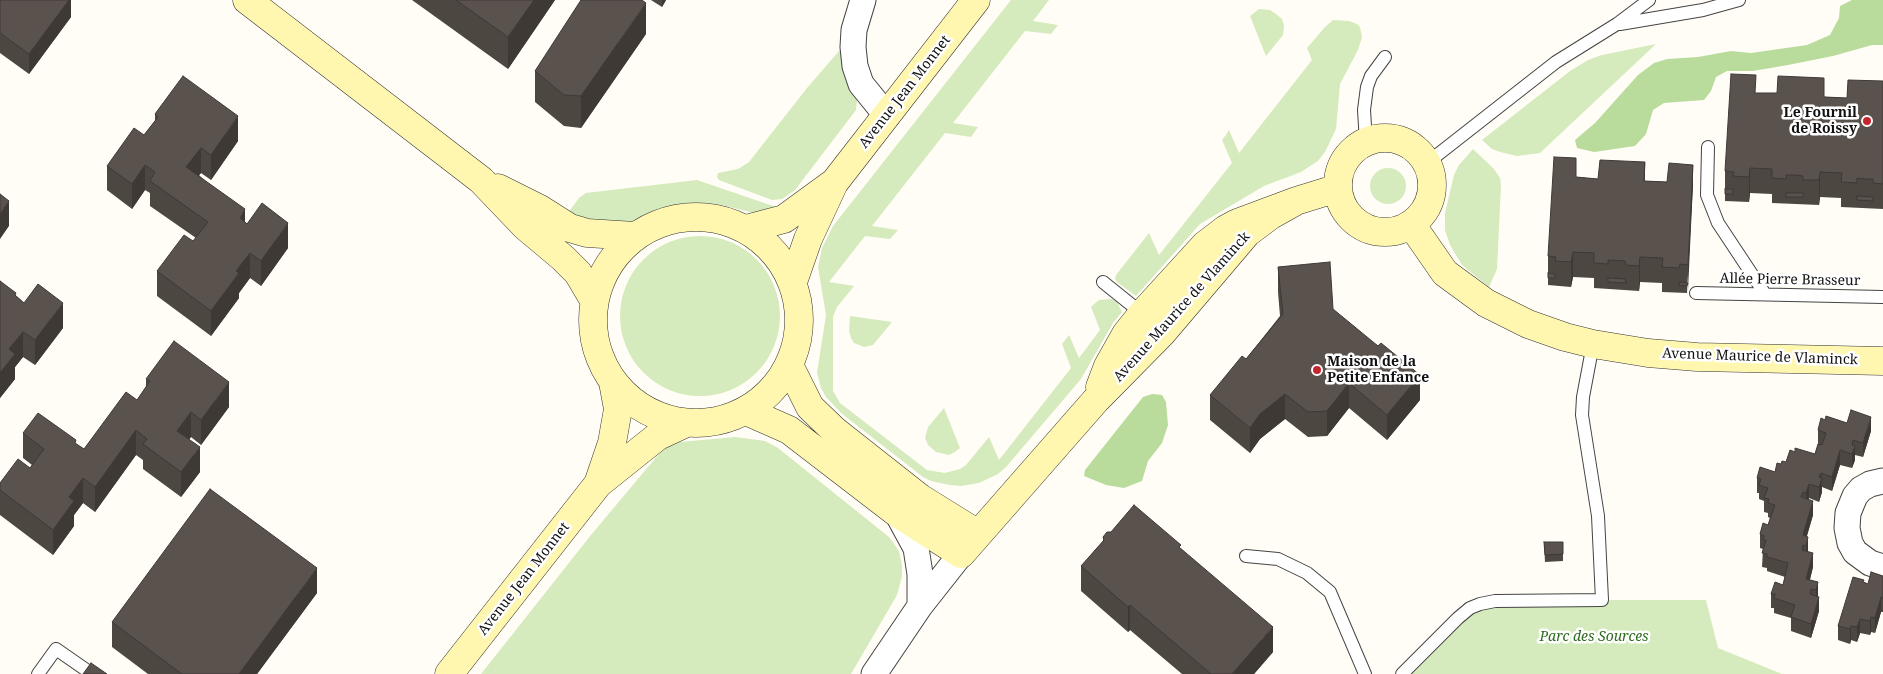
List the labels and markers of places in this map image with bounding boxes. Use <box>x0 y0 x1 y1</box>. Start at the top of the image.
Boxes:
place label: Le Fournil de Roissy <box>1784 105 1857 138</box>
marker: Le Fournil de Roissy <box>1861 115 1873 127</box>
place label: Maison de la Petite Enfance <box>1327 354 1429 387</box>
marker: Maison de la Petite Enfance <box>1311 364 1323 376</box>

